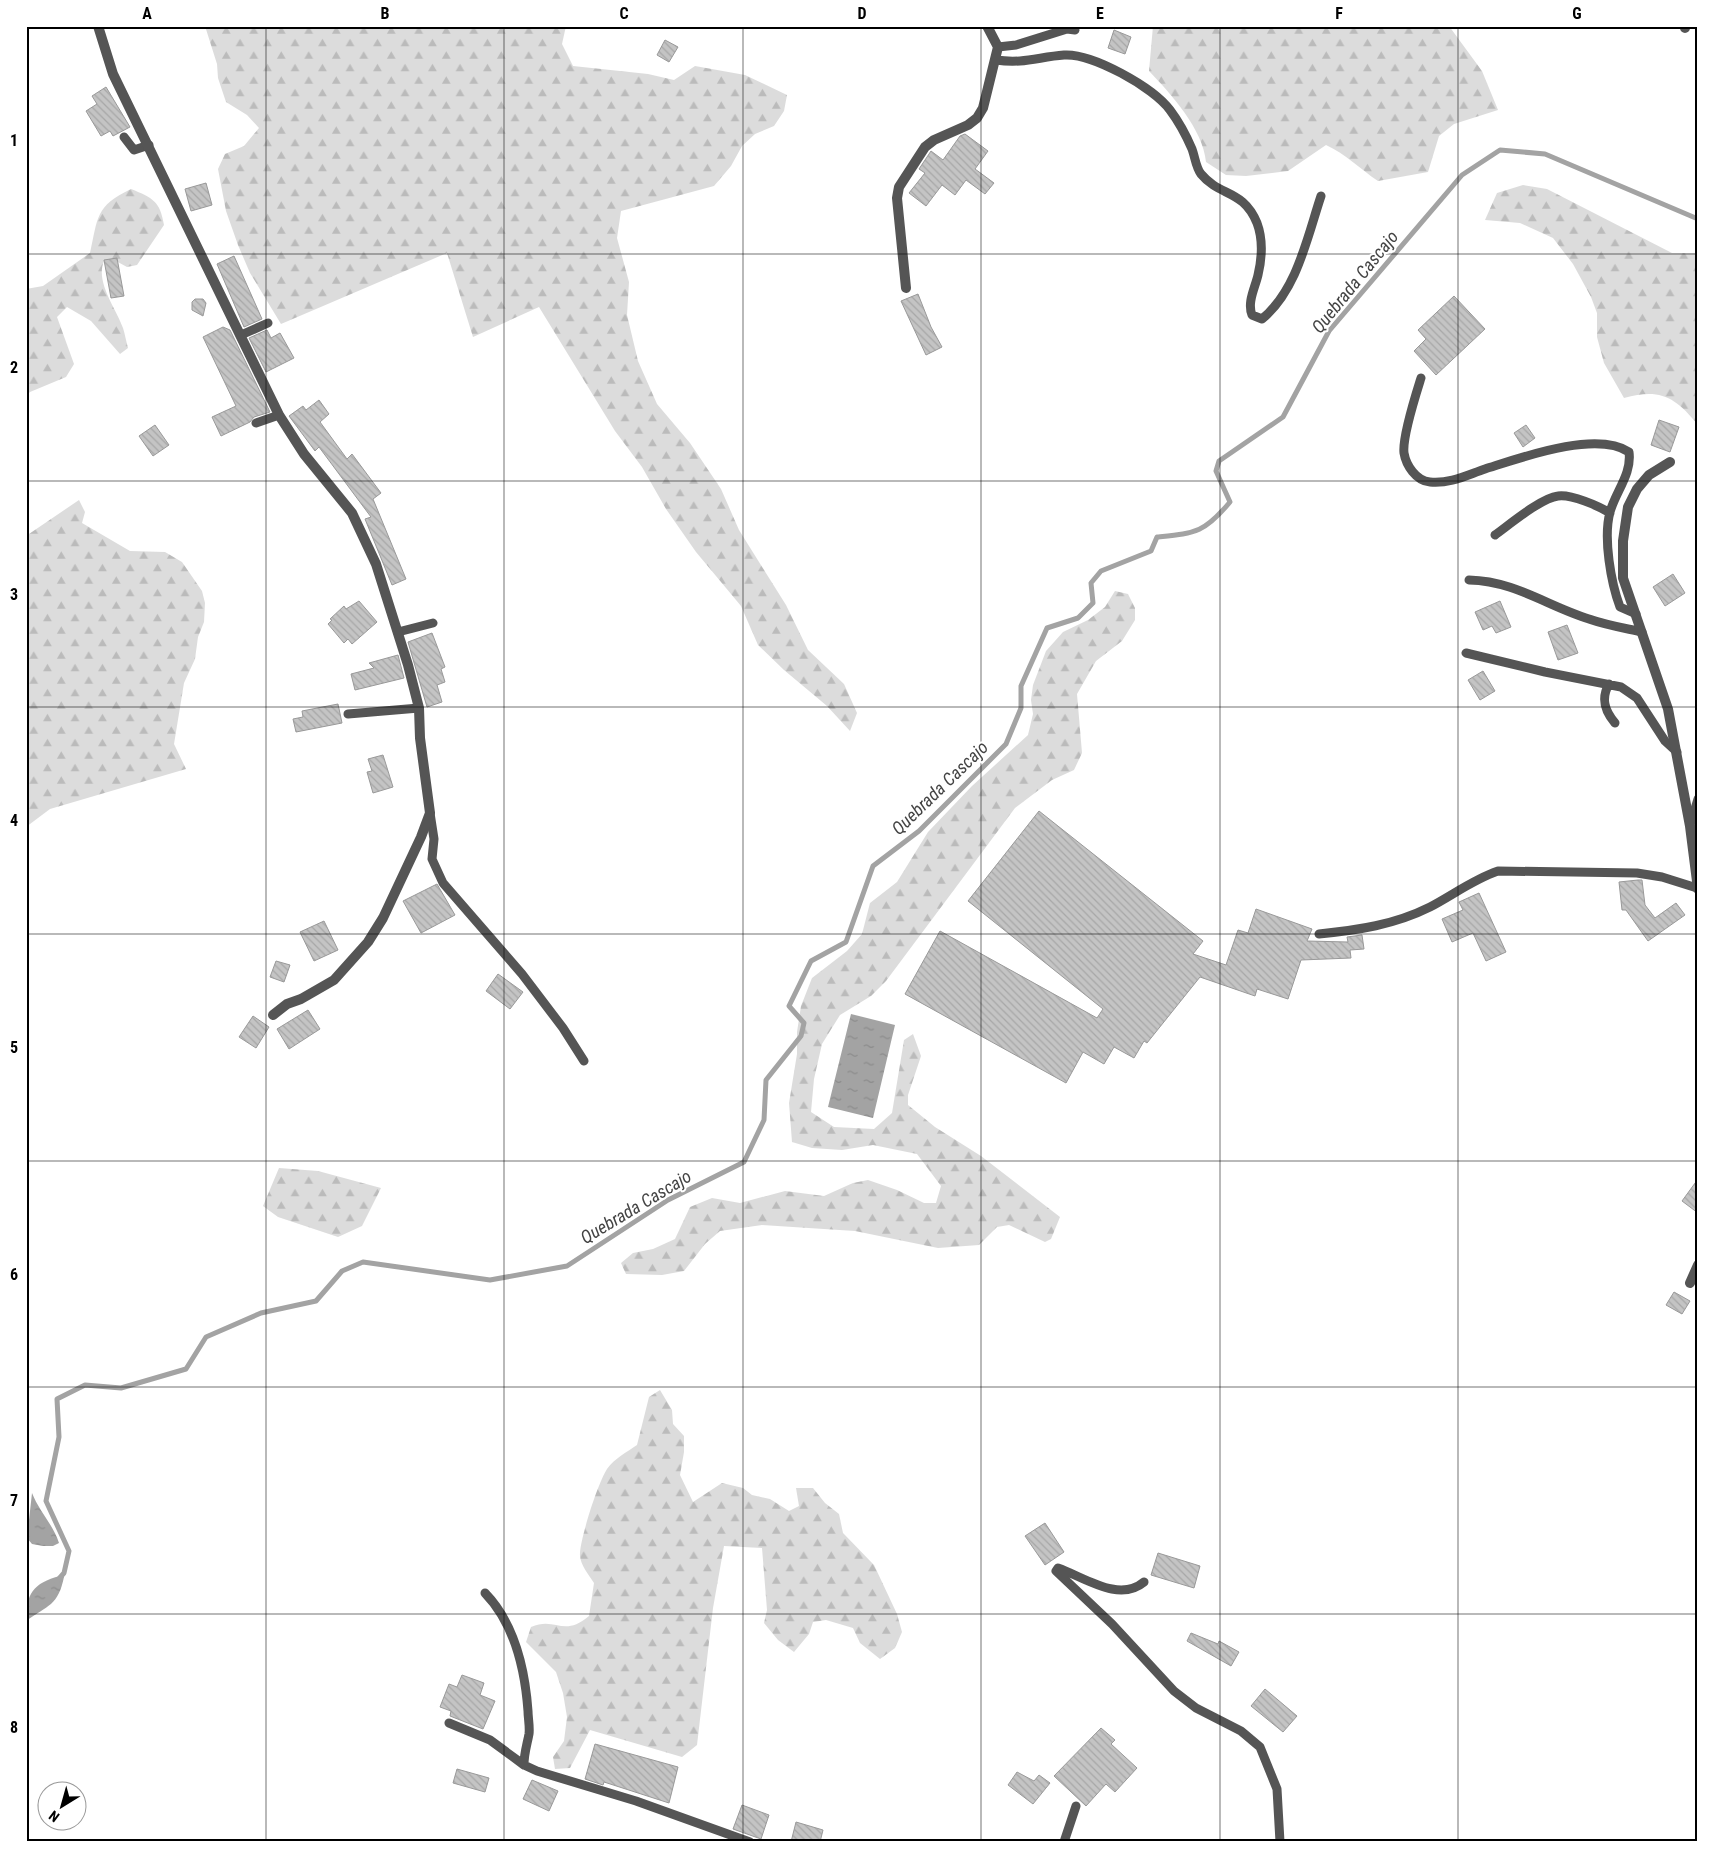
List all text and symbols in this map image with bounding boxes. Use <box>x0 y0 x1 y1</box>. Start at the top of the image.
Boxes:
text: A <box>142 4 152 23</box>
text: B <box>381 4 390 23</box>
text: C <box>619 4 629 23</box>
text: D <box>857 4 867 23</box>
text: E <box>1096 4 1104 23</box>
text: F <box>1335 4 1343 23</box>
text: G <box>1572 4 1582 23</box>
text: 1 <box>10 131 18 150</box>
water label: Quebrada Cascajo <box>1307 226 1402 337</box>
text: 2 <box>10 358 18 377</box>
text: 3 <box>10 585 18 604</box>
water label: Quebrada Cascajo <box>887 736 992 839</box>
text: 4 <box>10 811 18 830</box>
text: 5 <box>10 1038 18 1057</box>
water label: Quebrada Cascajo <box>577 1165 695 1248</box>
text: 6 <box>10 1265 18 1284</box>
text: 7 <box>10 1491 18 1510</box>
text: 8 <box>10 1718 18 1737</box>
north arrow <box>38 1780 88 1830</box>
text: N <box>46 1807 62 1825</box>

